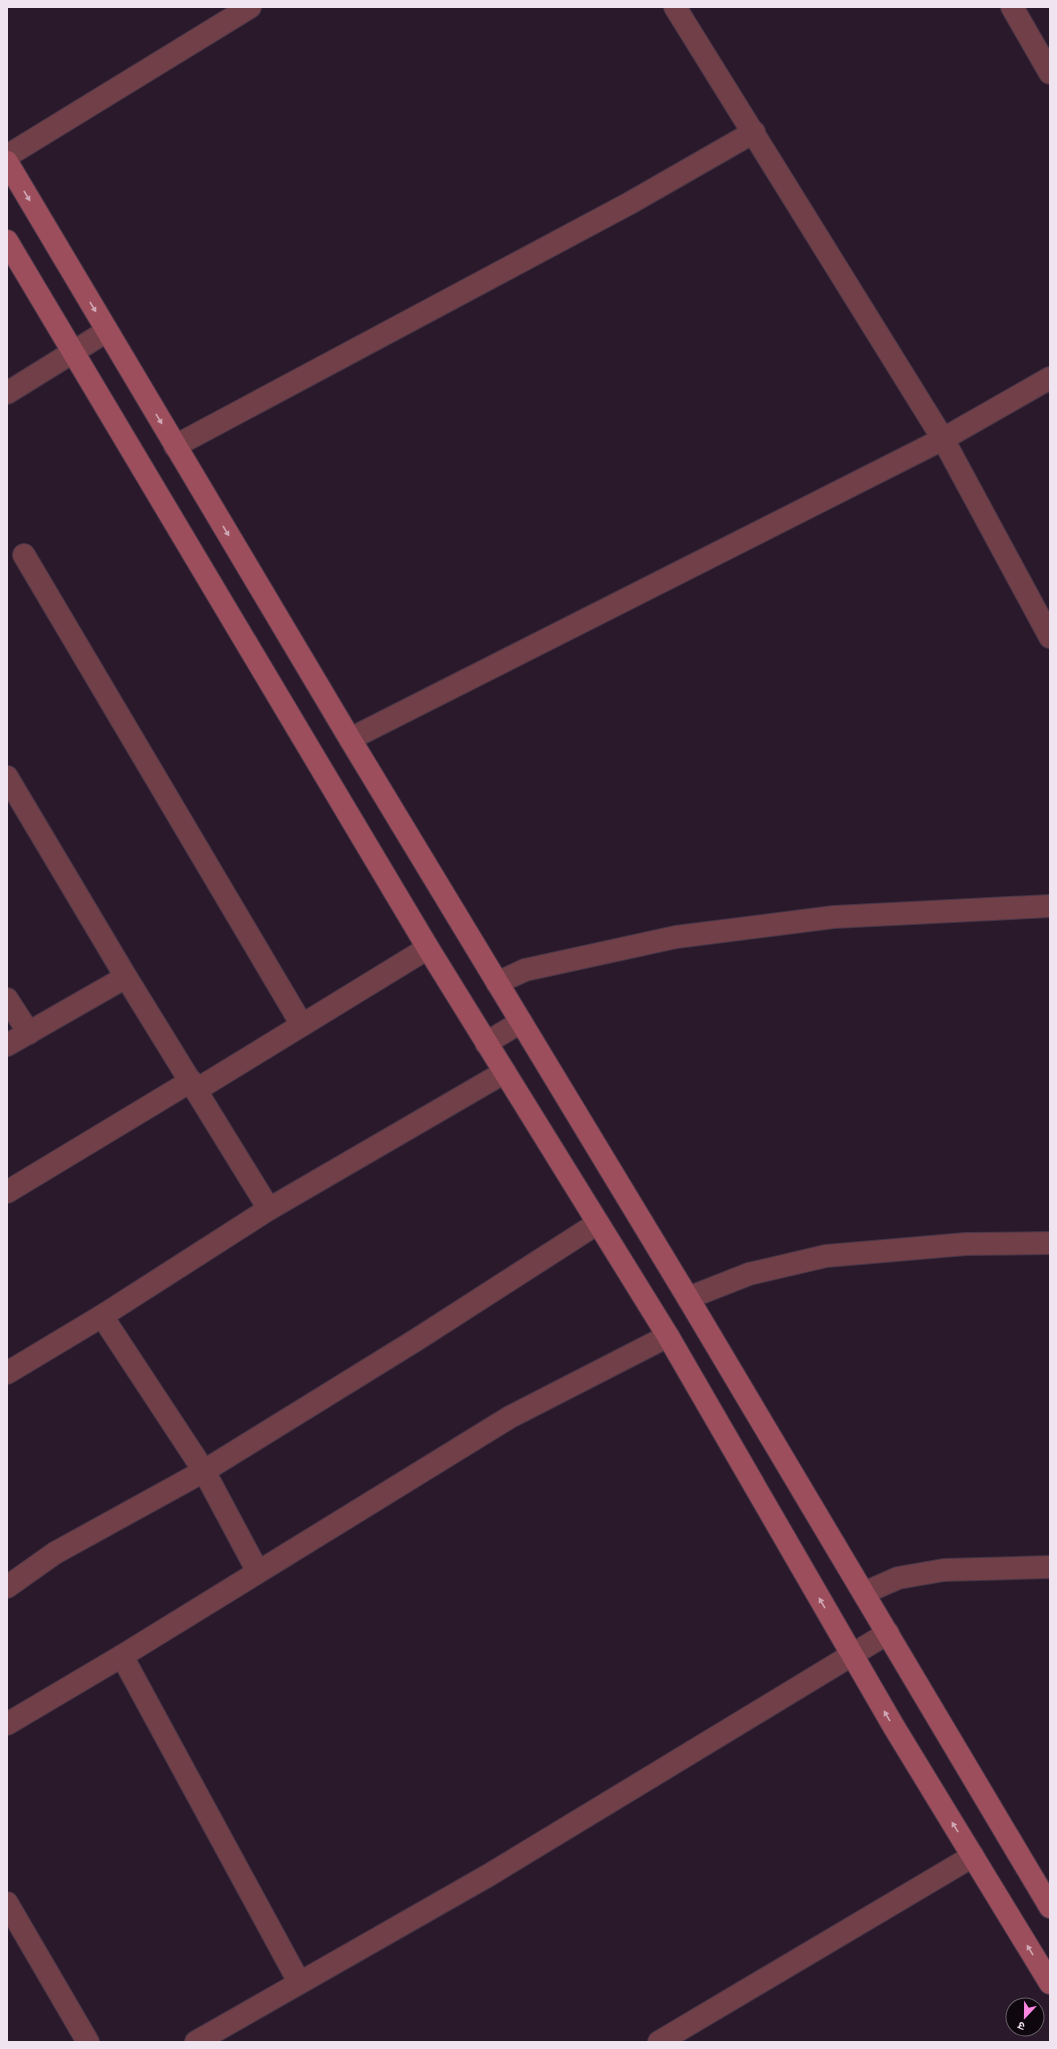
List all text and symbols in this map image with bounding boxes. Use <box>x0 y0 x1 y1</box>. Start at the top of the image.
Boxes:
one-way arrow <box>23 190 30 202</box>
one-way arrow <box>90 301 97 313</box>
one-way arrow <box>156 413 163 425</box>
one-way arrow <box>222 525 229 537</box>
one-way arrow <box>819 1597 826 1609</box>
one-way arrow <box>884 1710 891 1722</box>
one-way arrow <box>951 1822 959 1832</box>
one-way arrow <box>1026 1944 1033 1956</box>
north arrow <box>1005 1997 1045 2037</box>
text: उ <box>1015 2018 1027 2034</box>

